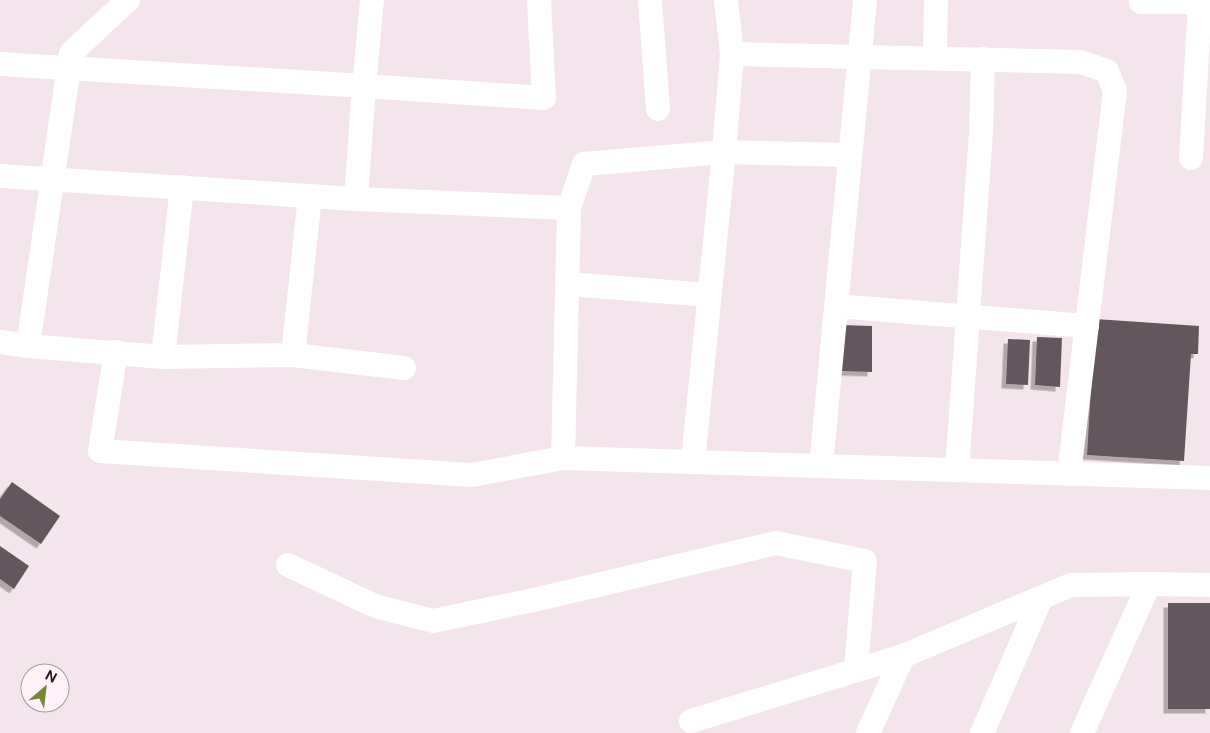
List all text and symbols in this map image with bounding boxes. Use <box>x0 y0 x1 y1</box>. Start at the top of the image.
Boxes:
north arrow <box>20 663 70 713</box>
text: N <box>43 667 60 686</box>

